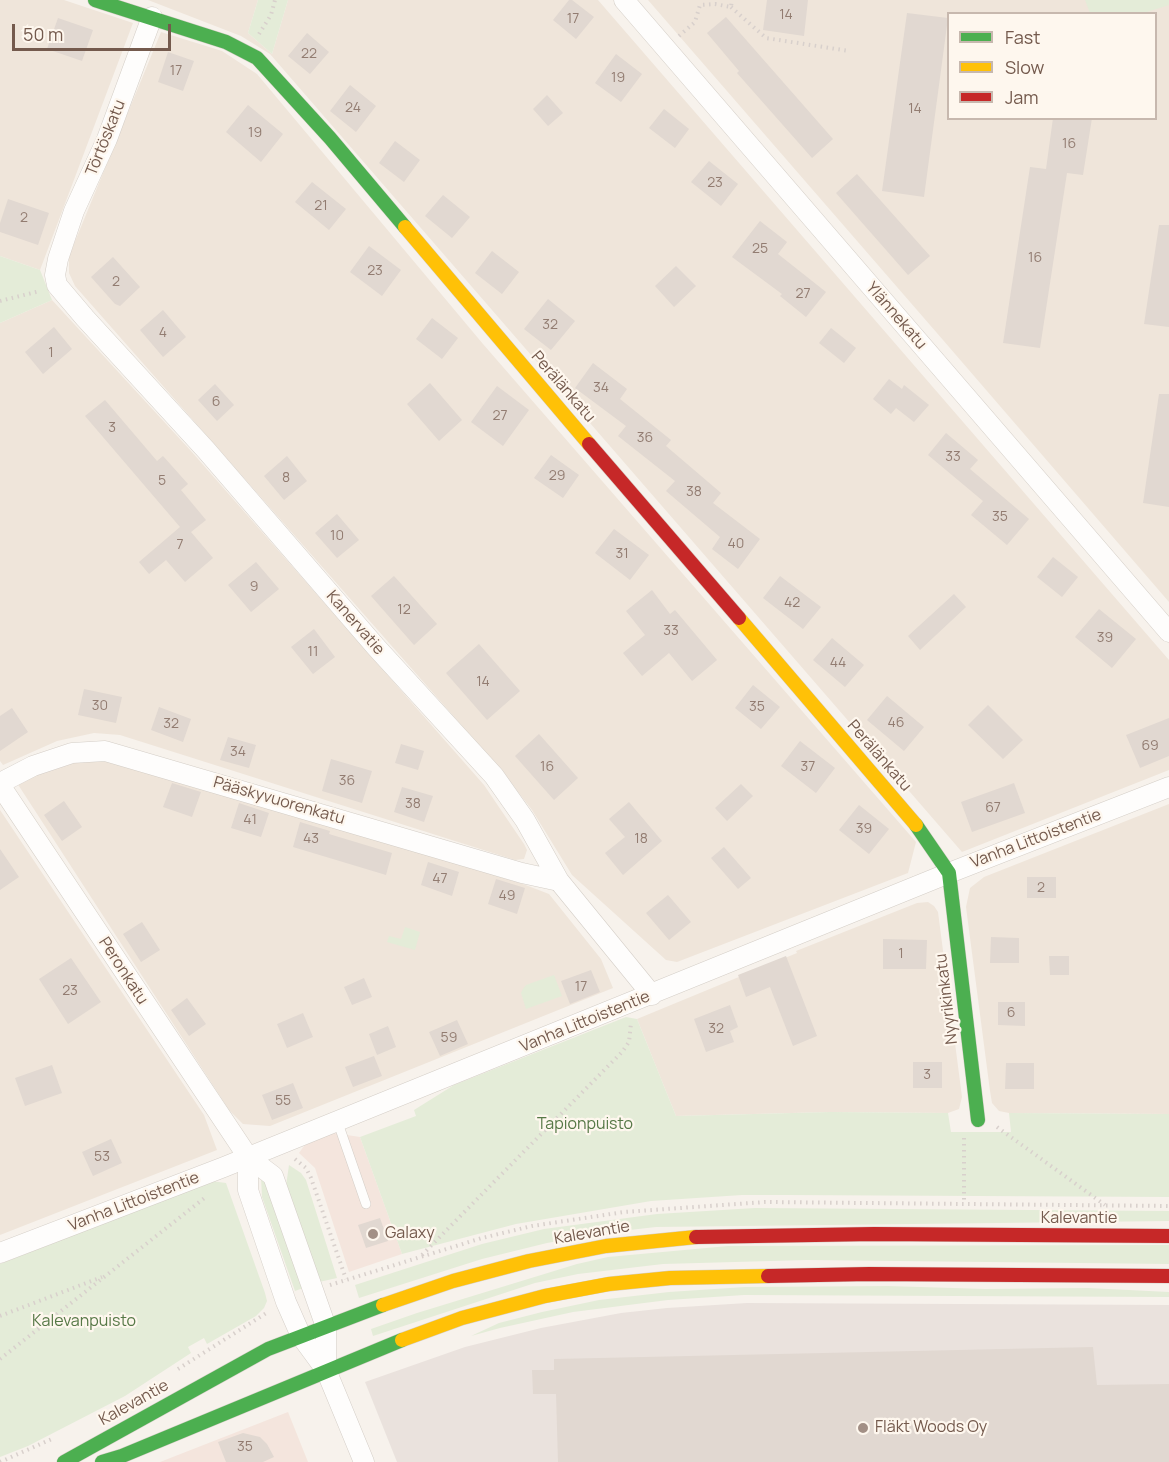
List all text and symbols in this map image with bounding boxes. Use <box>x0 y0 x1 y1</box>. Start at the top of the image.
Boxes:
house number: 14 <box>779 7 793 23</box>
house number: 17 <box>567 11 579 27</box>
scale bar <box>15 12 174 50</box>
legend <box>947 12 1157 120</box>
text: 50 m <box>23 22 63 46</box>
text: Fast <box>1005 25 1040 49</box>
house number: 22 <box>301 46 317 62</box>
text: Slow <box>1005 55 1044 79</box>
house number: 17 <box>170 63 182 79</box>
house number: 19 <box>611 70 625 86</box>
text: Jam <box>1005 85 1039 109</box>
street label: Törtöskatu <box>82 97 130 179</box>
house number: 24 <box>345 100 361 116</box>
house number: 14 <box>908 101 922 117</box>
house number: 19 <box>248 125 262 141</box>
house number: 16 <box>1062 136 1076 152</box>
house number: 23 <box>707 175 723 191</box>
house number: 21 <box>314 198 328 214</box>
house number: 2 <box>20 210 28 226</box>
house number: 25 <box>752 241 768 257</box>
house number: 16 <box>1028 250 1042 266</box>
house number: 23 <box>367 263 383 279</box>
house number: 2 <box>112 274 120 290</box>
street label: Ylännekatu <box>862 279 930 353</box>
house number: 27 <box>795 286 811 302</box>
house number: 32 <box>542 317 558 333</box>
house number: 4 <box>159 325 167 341</box>
house number: 1 <box>48 345 54 361</box>
street label: Perälänkatu <box>527 347 599 427</box>
house number: 34 <box>593 380 609 396</box>
house number: 6 <box>212 394 220 410</box>
house number: 27 <box>492 408 508 424</box>
house number: 3 <box>108 420 116 436</box>
house number: 36 <box>637 430 653 446</box>
house number: 33 <box>945 449 961 465</box>
house number: 29 <box>549 468 565 484</box>
house number: 8 <box>282 470 290 486</box>
house number: 5 <box>158 473 166 489</box>
house number: 38 <box>686 484 702 500</box>
house number: 35 <box>992 509 1008 525</box>
house number: 10 <box>330 528 344 544</box>
house number: 40 <box>728 536 744 552</box>
house number: 7 <box>176 537 184 553</box>
house number: 31 <box>615 546 629 562</box>
house number: 9 <box>250 579 258 595</box>
street label: Kanervatie <box>322 587 388 659</box>
house number: 42 <box>784 595 800 611</box>
house number: 12 <box>397 602 411 618</box>
house number: 33 <box>663 623 679 639</box>
house number: 39 <box>1097 630 1113 646</box>
house number: 11 <box>308 644 318 660</box>
house number: 44 <box>830 655 846 671</box>
house number: 14 <box>476 674 490 690</box>
house number: 30 <box>92 698 108 714</box>
house number: 35 <box>749 699 765 715</box>
house number: 46 <box>888 715 904 731</box>
house number: 32 <box>163 716 179 732</box>
street label: Perälänkatu <box>843 716 915 796</box>
house number: 69 <box>1141 738 1159 754</box>
house number: 34 <box>230 744 246 760</box>
house number: 16 <box>540 759 554 775</box>
house number: 37 <box>801 759 815 775</box>
street label: Pääskyvuorenkatu <box>211 773 347 829</box>
house number: 36 <box>339 773 355 789</box>
house number: 38 <box>405 796 421 812</box>
house number: 67 <box>985 800 1001 816</box>
street label: Vanha Littoistentie <box>968 805 1104 873</box>
house number: 41 <box>243 812 257 828</box>
house number: 39 <box>856 821 872 837</box>
house number: 43 <box>303 831 319 847</box>
house number: 18 <box>634 831 648 847</box>
house number: 47 <box>432 871 448 887</box>
house number: 2 <box>1037 880 1045 896</box>
house number: 49 <box>499 888 515 904</box>
street label: Peronkatu <box>94 934 152 1008</box>
house number: 1 <box>898 946 904 962</box>
street label: Nyyrikinkatu <box>932 953 962 1045</box>
house number: 17 <box>575 979 587 995</box>
house number: 23 <box>62 983 78 999</box>
street label: Vanha Littoistentie <box>517 987 653 1057</box>
house number: 6 <box>1007 1005 1015 1021</box>
house number: 32 <box>708 1021 724 1037</box>
house number: 59 <box>441 1030 457 1046</box>
house number: 3 <box>923 1067 931 1083</box>
house number: 55 <box>275 1093 291 1109</box>
park label: Tapionpuisto <box>537 1115 633 1135</box>
house number: 53 <box>94 1149 110 1165</box>
street label: Vanha Littoistentie <box>66 1168 202 1236</box>
street label: Kalevantie <box>1041 1209 1117 1229</box>
street label: Kalevantie <box>553 1217 631 1249</box>
place label: Galaxy <box>385 1224 435 1244</box>
marker: Galaxy <box>366 1227 380 1241</box>
park label: Kalevanpuisto <box>32 1312 136 1332</box>
street label: Kalevantie <box>96 1376 172 1430</box>
place label: Fläkt Woods Oy <box>875 1418 987 1438</box>
marker: Fläkt Woods Oy <box>856 1421 870 1435</box>
house number: 35 <box>237 1439 253 1455</box>

